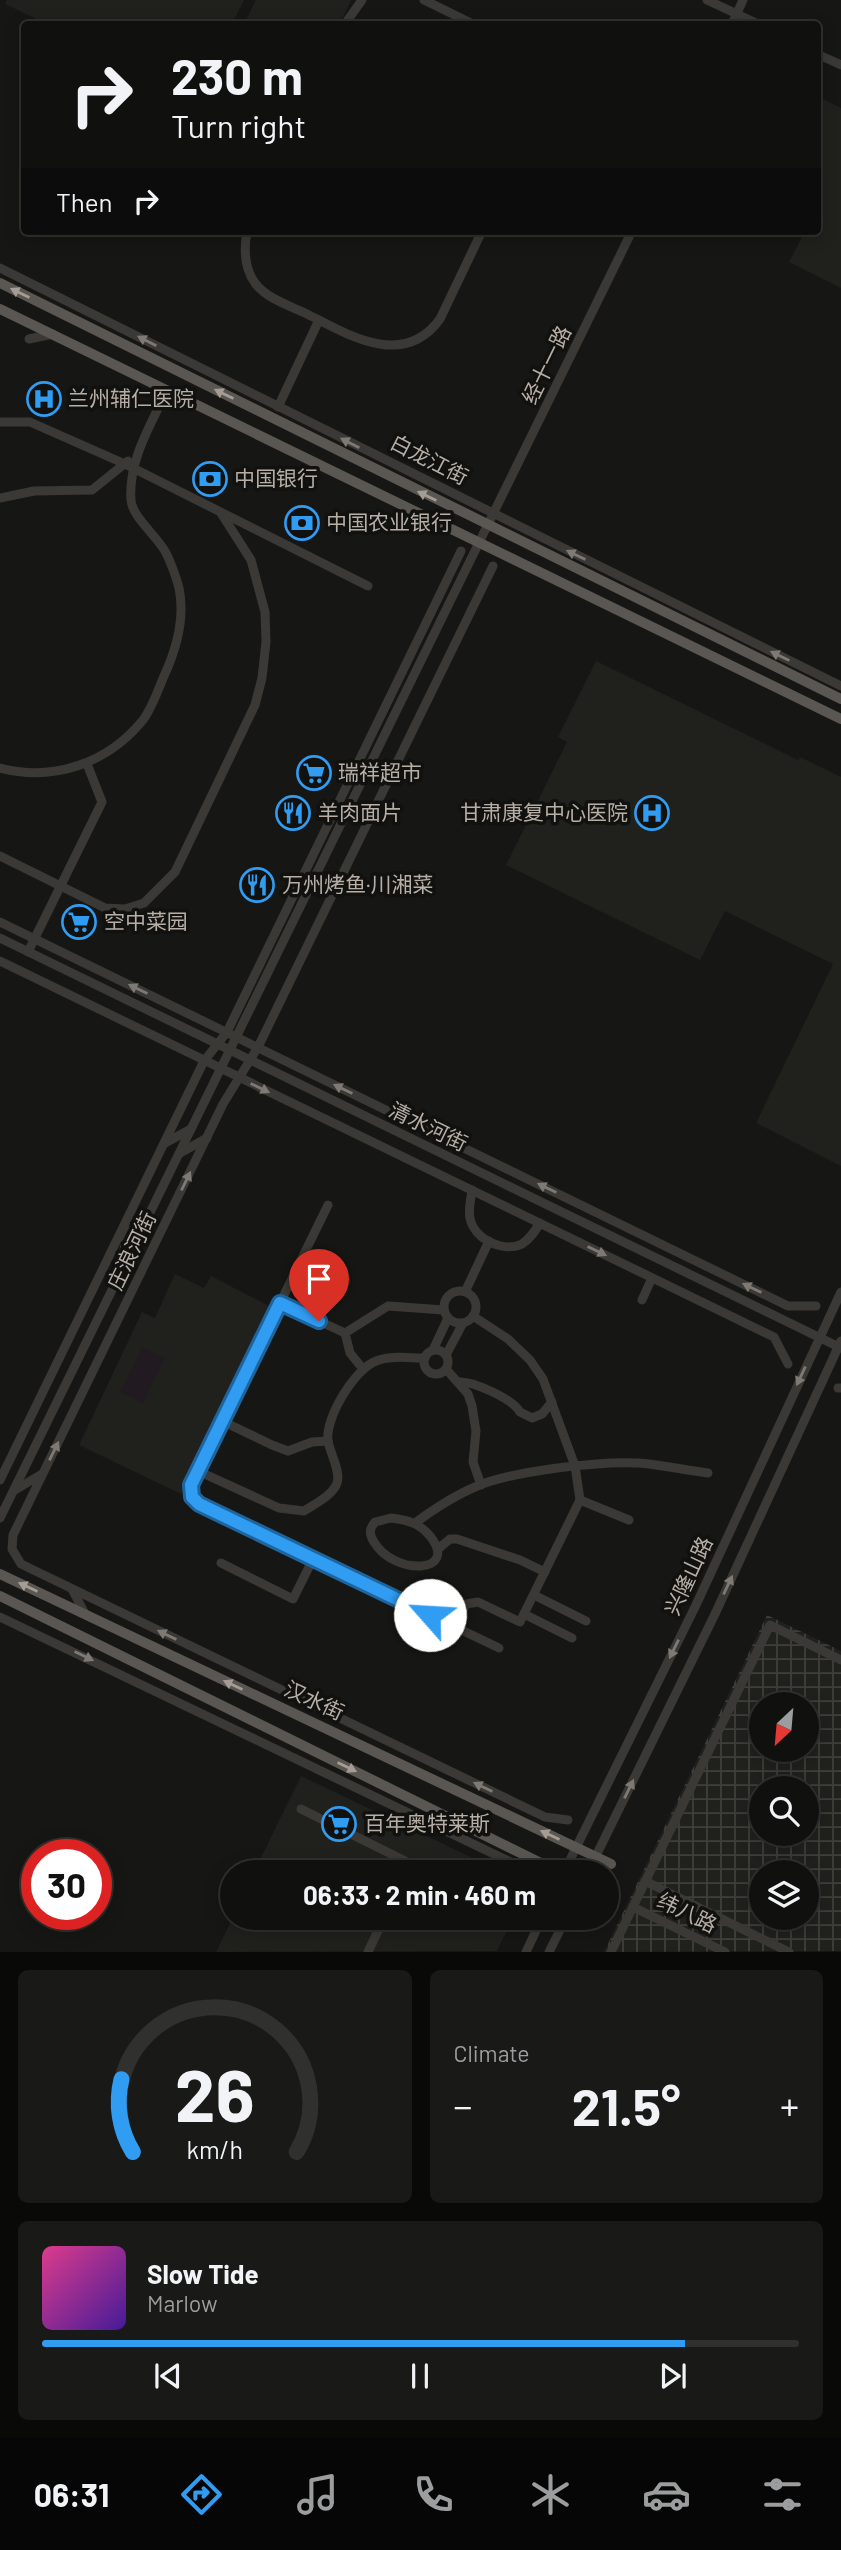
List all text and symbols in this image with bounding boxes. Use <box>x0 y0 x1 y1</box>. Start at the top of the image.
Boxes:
text: 230 m <box>171 46 303 105</box>
icon: right <box>56 49 147 140</box>
text: Turn right <box>171 106 306 144</box>
icon: right <box>127 182 165 220</box>
text: Then <box>56 186 113 217</box>
one-way arrow <box>10 287 30 299</box>
street label: 经十一路 <box>516 321 575 408</box>
one-way arrow <box>137 335 157 346</box>
hospital icon: 兰州辅仁医院 <box>25 380 63 418</box>
place label: 兰州辅仁医院 <box>68 385 194 410</box>
one-way arrow <box>213 389 233 401</box>
street label: 白龙江街 <box>387 428 473 489</box>
one-way arrow <box>340 437 360 448</box>
bank icon: 中国银行 <box>191 460 229 498</box>
place label: 中国银行 <box>234 465 318 490</box>
one-way arrow <box>417 490 437 501</box>
bank icon: 中国农业银行 <box>283 504 321 542</box>
place label: 中国农业银行 <box>326 509 452 534</box>
one-way arrow <box>566 549 586 560</box>
one-way arrow <box>770 650 790 661</box>
supermarket icon: 瑞祥超市 <box>295 754 333 792</box>
place label: 瑞祥超市 <box>338 759 422 784</box>
restaurant icon: 羊肉面片 <box>274 794 312 832</box>
hospital icon: 甘肃康复中心医院 <box>633 794 671 832</box>
place label: 羊肉面片 <box>318 799 402 824</box>
place label: 甘肃康复中心医院 <box>460 799 628 824</box>
restaurant icon: 万州烤鱼·川湘菜 <box>238 866 276 904</box>
place label: 万州烤鱼·川湘菜 <box>282 871 433 896</box>
supermarket icon: 空中菜园 <box>60 903 98 941</box>
place label: 空中菜园 <box>104 908 188 933</box>
one-way arrow <box>128 984 148 995</box>
one-way arrow <box>250 1082 270 1093</box>
one-way arrow <box>333 1083 353 1094</box>
street label: 清水河街 <box>385 1096 472 1155</box>
one-way arrow <box>180 1171 192 1191</box>
one-way arrow <box>537 1183 557 1194</box>
street label: 庄浪河街 <box>101 1207 160 1294</box>
one-way arrow <box>587 1245 607 1256</box>
pin <box>289 1249 349 1321</box>
icon: arrive <box>300 1260 338 1298</box>
one-way arrow <box>742 1282 762 1294</box>
one-way arrow <box>795 1366 807 1386</box>
one-way arrow <box>48 1441 59 1461</box>
street label: 兴隆山路 <box>659 1532 717 1619</box>
one-way arrow <box>723 1574 734 1595</box>
position arrow <box>393 1578 467 1652</box>
one-way arrow <box>18 1582 38 1593</box>
one-way arrow <box>157 1629 178 1640</box>
one-way arrow <box>669 1639 680 1659</box>
one-way arrow <box>74 1651 94 1662</box>
street label: 汉水街 <box>281 1675 348 1724</box>
one-way arrow <box>223 1679 244 1690</box>
north arrow <box>749 1692 819 1762</box>
map controls <box>749 1692 819 1930</box>
one-way arrow <box>337 1761 357 1773</box>
button: search <box>749 1776 819 1846</box>
one-way arrow <box>624 1779 635 1799</box>
one-way arrow <box>473 1781 493 1792</box>
supermarket icon: 百年奥特莱斯 <box>320 1805 358 1843</box>
place label: 百年奥特莱斯 <box>364 1810 490 1835</box>
one-way arrow <box>540 1829 560 1840</box>
speed limit sign: 30 <box>21 1839 112 1930</box>
button: layers <box>749 1860 819 1930</box>
text: 06:33 · 2 min · 460 m <box>303 1879 536 1910</box>
street label: 纬八路 <box>654 1887 721 1937</box>
text: Climate <box>454 2039 530 2067</box>
text: 26 <box>175 2050 255 2138</box>
text: 21.5° <box>572 2074 681 2136</box>
text: − <box>454 2082 473 2128</box>
text: + <box>780 2082 799 2128</box>
text: km/h <box>186 2134 243 2164</box>
text: Slow Tide <box>147 2258 259 2289</box>
text: Marlow <box>147 2289 218 2317</box>
icon: previous <box>149 2357 187 2395</box>
icon: pause <box>401 2357 439 2395</box>
icon: next <box>654 2357 692 2395</box>
icon: directions <box>177 2470 226 2519</box>
icon: music <box>293 2470 342 2519</box>
icon: phone <box>409 2470 458 2519</box>
icon: climate <box>526 2470 575 2519</box>
icon: car <box>642 2470 691 2519</box>
icon: filters <box>758 2470 807 2519</box>
text: 06:31 <box>34 2475 109 2513</box>

